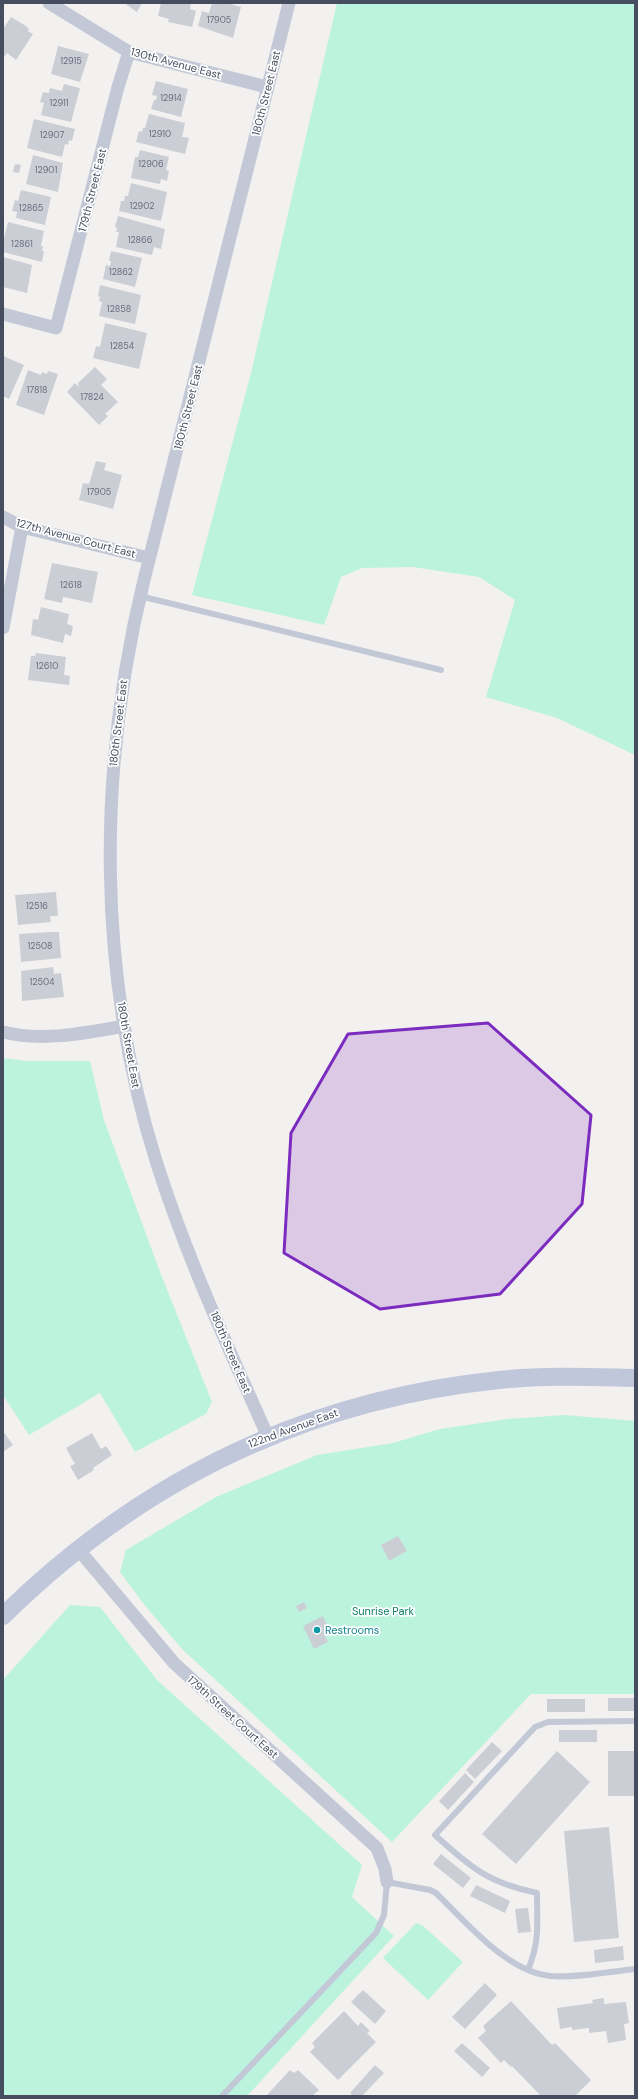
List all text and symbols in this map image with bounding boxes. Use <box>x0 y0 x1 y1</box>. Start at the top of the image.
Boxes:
house number: 17905 <box>207 14 231 26</box>
street label: 130th Avenue East <box>129 44 223 82</box>
street label: 180th Street East <box>249 49 283 137</box>
house number: 12915 <box>60 55 82 67</box>
house number: 12914 <box>160 92 182 104</box>
house number: 12911 <box>49 97 69 109</box>
house number: 12910 <box>149 128 171 140</box>
house number: 12907 <box>40 129 64 141</box>
street label: 179th Street East <box>75 147 109 233</box>
house number: 12906 <box>138 158 164 170</box>
house number: 12901 <box>35 164 57 176</box>
house number: 12902 <box>130 200 154 212</box>
house number: 12865 <box>19 202 43 214</box>
house number: 12866 <box>128 234 153 246</box>
house number: 12861 <box>11 238 33 250</box>
house number: 12862 <box>109 266 133 278</box>
house number: 12858 <box>107 303 131 315</box>
house number: 12854 <box>110 340 135 352</box>
street label: 180th Street East <box>171 363 205 451</box>
house number: 17818 <box>26 384 48 396</box>
house number: 17824 <box>80 391 104 403</box>
house number: 17905 <box>87 486 111 498</box>
street label: 127th Avenue Court East <box>15 515 137 561</box>
house number: 12618 <box>60 579 82 591</box>
house number: 12610 <box>36 660 58 672</box>
street label: 180th Street East <box>106 679 130 767</box>
house number: 12516 <box>26 900 48 912</box>
house number: 12508 <box>27 940 53 952</box>
house number: 12504 <box>29 976 55 988</box>
street label: 180th Street East <box>115 1001 143 1089</box>
street label: 180th Street East <box>208 1309 254 1395</box>
street label: 122nd Avenue East <box>246 1405 340 1451</box>
park label: Sunrise Park <box>352 1604 415 1618</box>
place label: Restrooms <box>325 1623 379 1637</box>
marker: Restrooms <box>312 1625 322 1635</box>
street label: 179th Street Court East <box>185 1673 281 1761</box>

